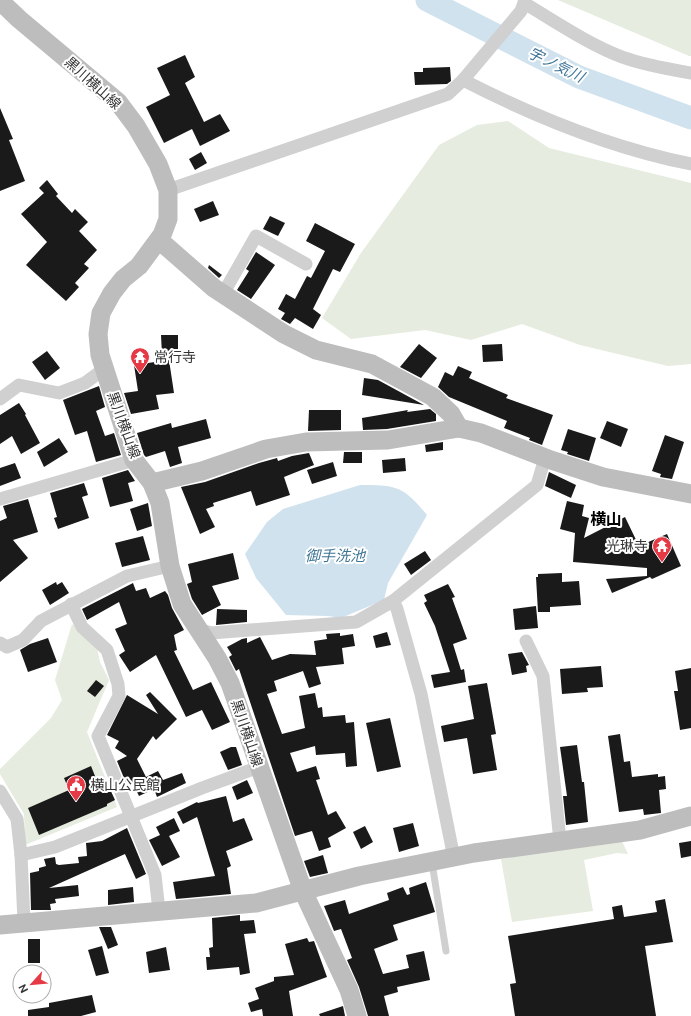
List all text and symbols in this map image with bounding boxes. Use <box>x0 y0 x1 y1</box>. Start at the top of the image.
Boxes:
water label: 宇ノ気川 <box>526 44 589 86</box>
street label: 黒川横山線 <box>62 54 124 112</box>
temple icon: 常行寺 <box>129 346 151 374</box>
place label: 常行寺 <box>154 349 196 365</box>
street label: 黒川横山線 <box>105 389 143 461</box>
district label: 横山 <box>590 510 622 528</box>
temple icon: 光琳寺 <box>651 535 673 563</box>
place label: 光琳寺 <box>606 538 648 554</box>
water label: 御手洗池 <box>305 547 367 564</box>
street label: 黒川横山線 <box>228 697 266 769</box>
public building icon: 横山公民館 <box>65 774 87 802</box>
place label: 横山公民館 <box>90 777 160 793</box>
north arrow <box>12 964 52 1004</box>
text: N <box>16 982 30 995</box>

